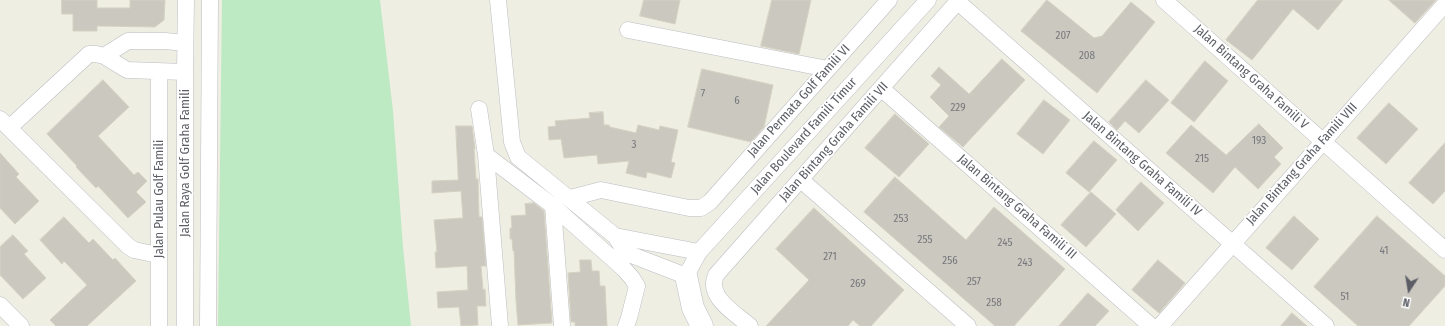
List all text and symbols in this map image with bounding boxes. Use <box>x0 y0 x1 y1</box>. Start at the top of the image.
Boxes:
street label: Jalan Bintang Graha Famili V <box>1191 22 1311 132</box>
house number: 207 <box>1056 29 1070 43</box>
street label: Jalan Permata Golf Famili VI <box>744 42 854 160</box>
house number: 208 <box>1079 49 1095 63</box>
street label: Jalan Boulevard Famili Timur <box>748 75 860 197</box>
street label: Jalan Bintang Graha Famili VII <box>776 79 892 205</box>
house number: 7 <box>701 87 705 101</box>
street label: Jalan Raya Golf Graha Famili <box>177 89 193 237</box>
house number: 6 <box>734 94 740 108</box>
street label: Jalan Bintang Graha Famili VIII <box>1243 100 1361 228</box>
house number: 229 <box>951 101 965 115</box>
street label: Jalan Bintang Graha Famili IV <box>1080 108 1204 220</box>
house number: 193 <box>1252 134 1266 148</box>
house number: 3 <box>632 138 636 152</box>
street label: Jalan Pulau Golf Famili <box>151 140 167 258</box>
street label: Jalan Bintang Graha Famili III <box>955 151 1079 263</box>
house number: 215 <box>1195 152 1209 166</box>
house number: 253 <box>894 212 908 226</box>
house number: 255 <box>918 233 932 247</box>
house number: 245 <box>998 236 1012 250</box>
house number: 41 <box>1379 244 1389 258</box>
house number: 271 <box>823 250 837 264</box>
house number: 256 <box>942 254 958 268</box>
house number: 243 <box>1018 256 1032 270</box>
north arrow <box>1389 270 1429 310</box>
house number: 257 <box>967 275 981 289</box>
house number: 269 <box>850 277 866 291</box>
house number: 51 <box>1341 290 1349 304</box>
text: N <box>1402 295 1411 309</box>
house number: 258 <box>986 296 1002 310</box>

